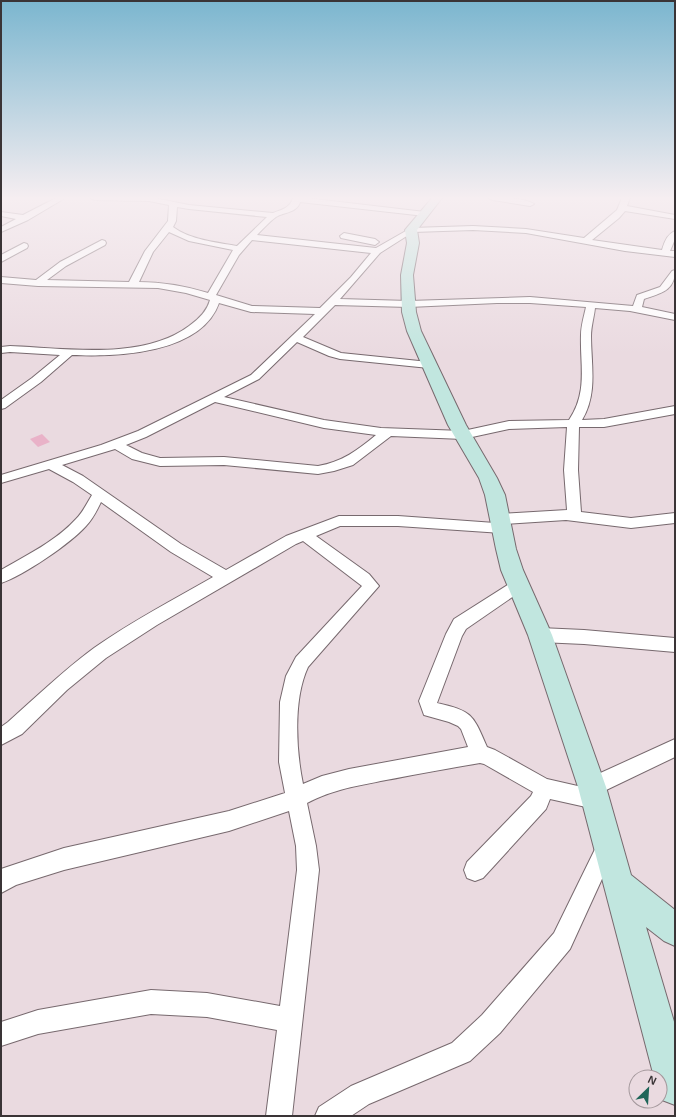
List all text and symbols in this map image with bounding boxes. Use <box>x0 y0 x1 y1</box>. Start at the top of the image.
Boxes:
north arrow <box>628 1069 668 1109</box>
text: N <box>646 1073 658 1087</box>

